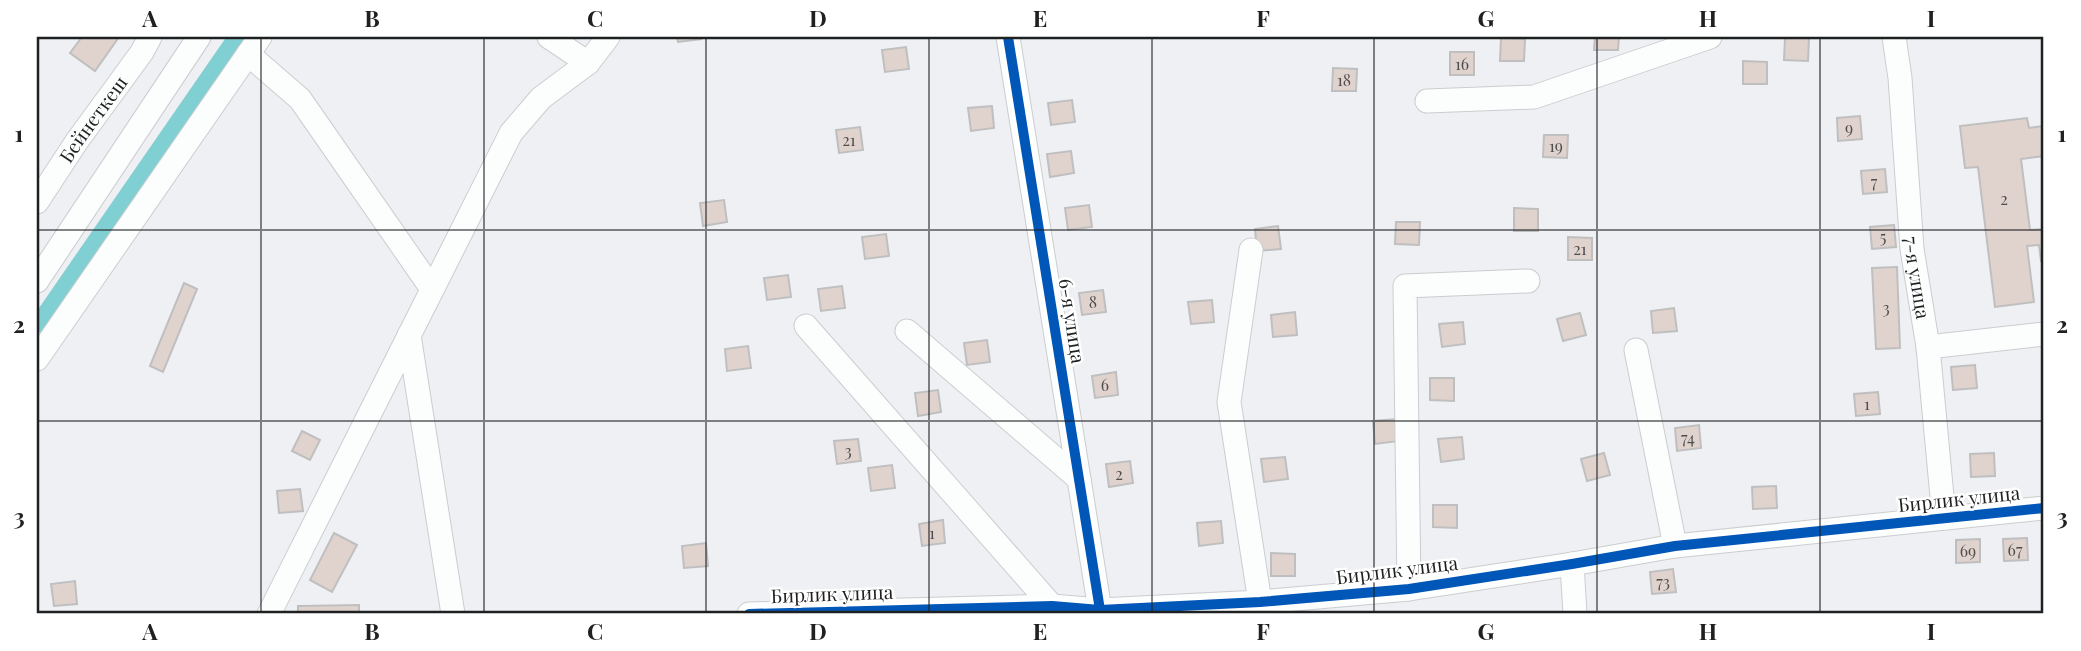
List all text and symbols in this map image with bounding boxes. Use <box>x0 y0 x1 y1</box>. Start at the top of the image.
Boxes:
text: A <box>141 2 158 33</box>
text: B <box>364 2 380 33</box>
text: C <box>587 2 603 33</box>
text: D <box>809 2 827 33</box>
text: E <box>1033 2 1047 33</box>
text: F <box>1256 2 1270 33</box>
text: G <box>1478 2 1495 33</box>
text: H <box>1699 2 1717 33</box>
text: I <box>1927 2 1935 33</box>
house number: 16 <box>1455 53 1469 74</box>
house number: 18 <box>1337 69 1351 90</box>
street label: Бейнеткеш <box>52 70 132 167</box>
text: 1 <box>15 117 24 148</box>
house number: 9 <box>1845 117 1853 138</box>
text: 1 <box>2058 117 2067 148</box>
house number: 21 <box>842 129 856 150</box>
house number: 19 <box>1549 135 1563 156</box>
house number: 7 <box>1871 171 1878 192</box>
house number: 2 <box>2000 188 2008 209</box>
house number: 5 <box>1880 226 1886 247</box>
street label: 7-я улица <box>1899 236 1937 321</box>
house number: 21 <box>1573 238 1587 259</box>
street label: 6-я улица <box>1053 277 1093 366</box>
house number: 8 <box>1089 291 1097 312</box>
house number: 3 <box>1882 297 1890 318</box>
text: 2 <box>13 308 25 339</box>
text: 2 <box>2056 308 2068 339</box>
house number: 6 <box>1101 374 1109 395</box>
house number: 1 <box>1864 393 1870 414</box>
house number: 74 <box>1681 427 1695 448</box>
house number: 3 <box>844 440 852 461</box>
house number: 2 <box>1115 463 1123 484</box>
street label: Бирлик улица <box>1897 479 2022 517</box>
text: 3 <box>13 500 25 531</box>
text: 3 <box>2056 500 2068 531</box>
house number: 1 <box>929 522 935 543</box>
house number: 67 <box>2008 539 2023 560</box>
house number: 69 <box>1960 540 1976 561</box>
street label: Бирлик улица <box>1335 549 1460 589</box>
house number: 73 <box>1656 571 1670 592</box>
street label: Бирлик улица <box>770 578 894 608</box>
text: A <box>141 615 158 646</box>
text: B <box>364 615 380 646</box>
text: C <box>587 615 603 646</box>
text: D <box>809 615 827 646</box>
text: E <box>1033 615 1047 646</box>
text: F <box>1256 615 1270 646</box>
text: G <box>1478 615 1495 646</box>
text: H <box>1699 615 1717 646</box>
text: I <box>1927 615 1935 646</box>

